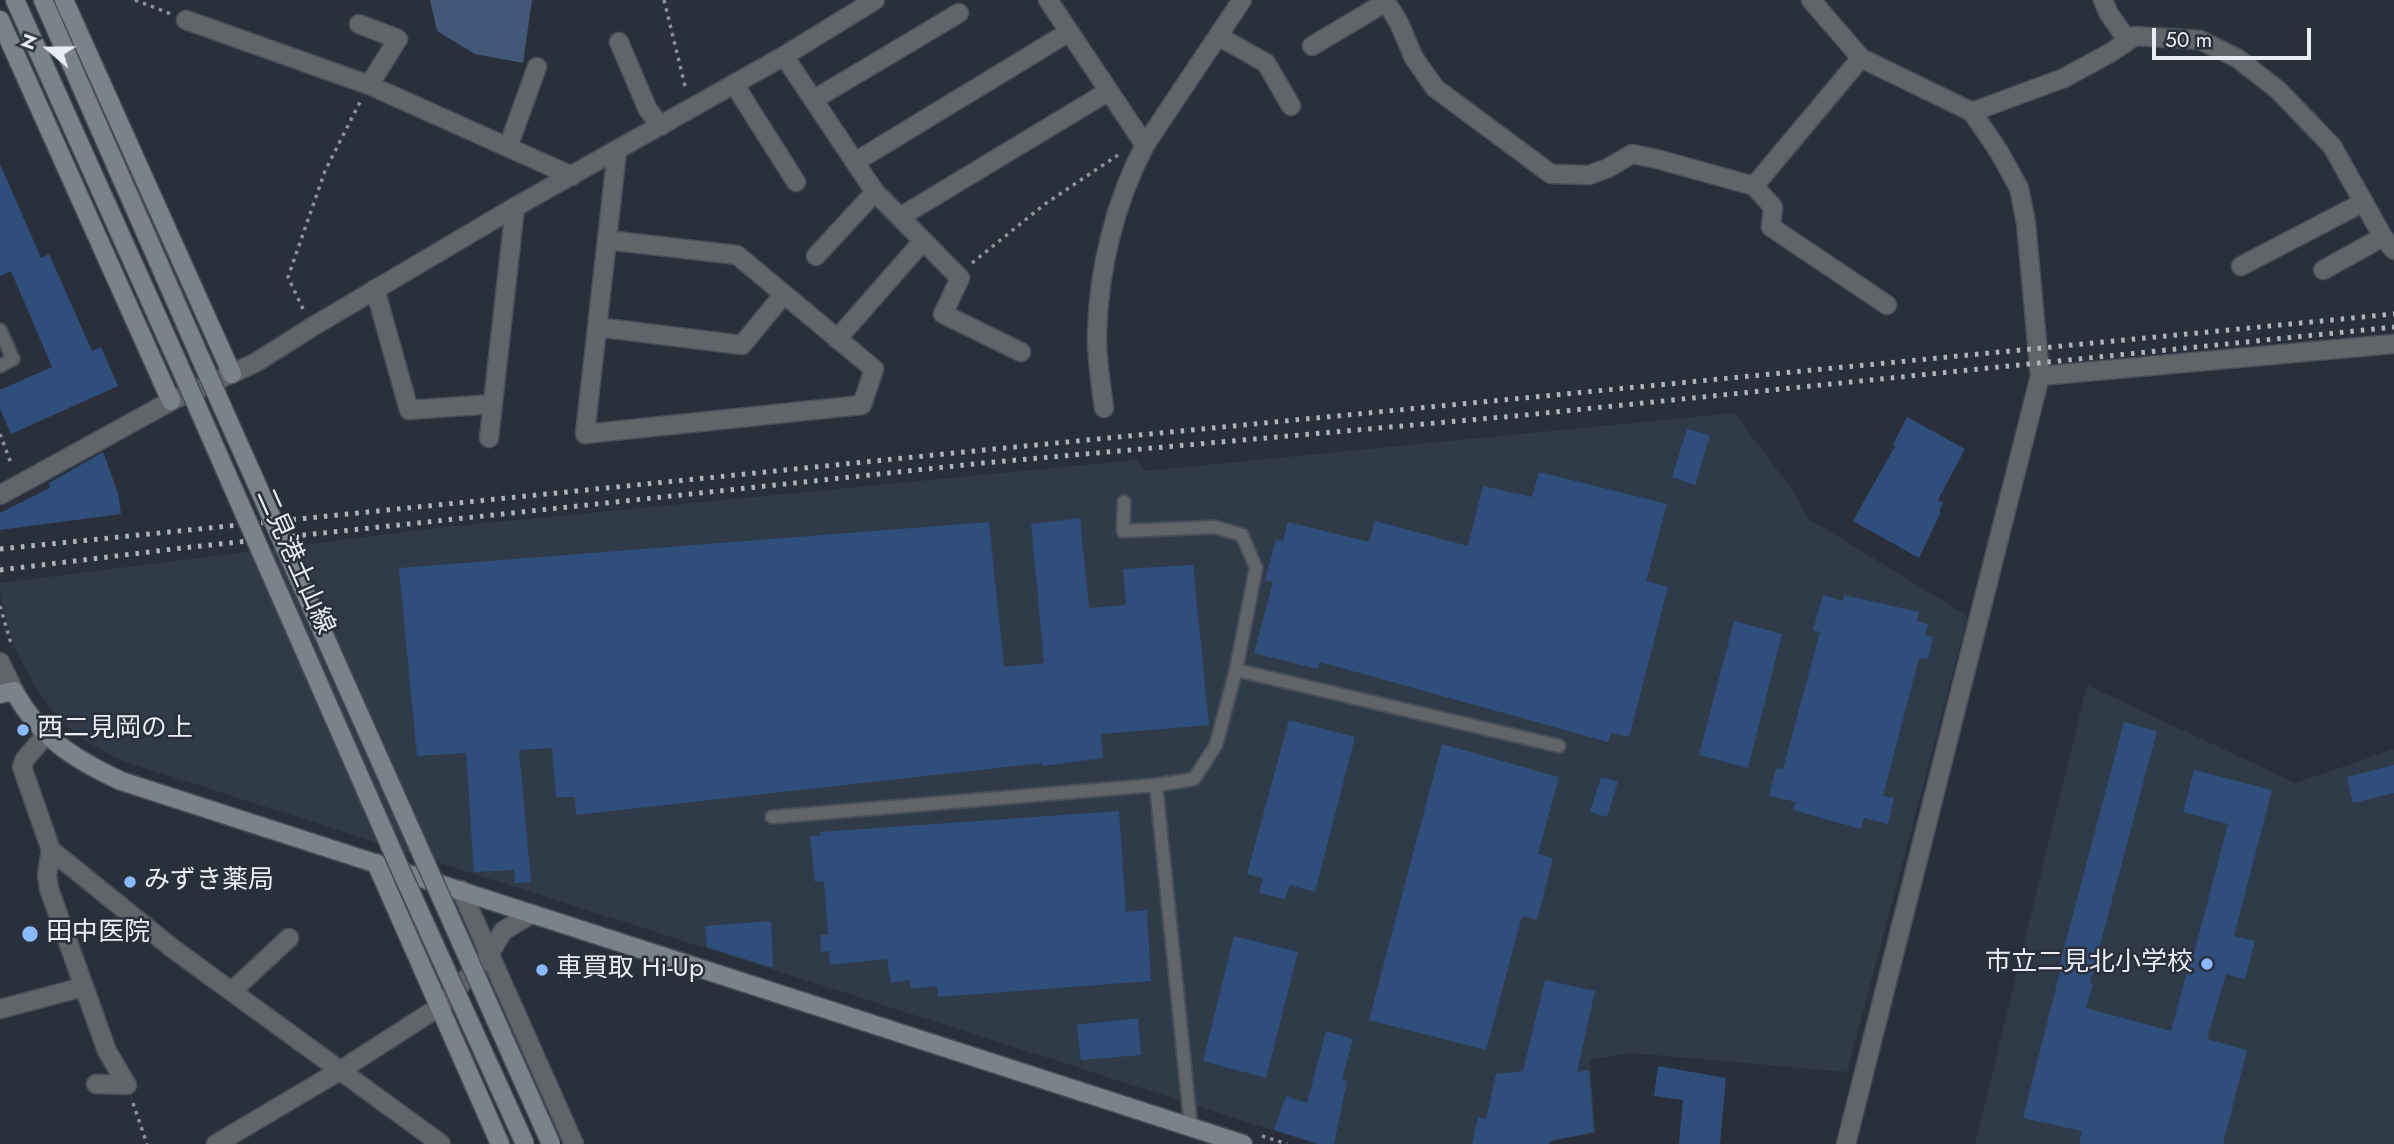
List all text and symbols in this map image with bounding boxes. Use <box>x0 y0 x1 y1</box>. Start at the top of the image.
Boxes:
north arrow <box>14 14 84 84</box>
scale bar <box>2156 14 2315 58</box>
text: 50 m <box>2165 25 2212 55</box>
text: N <box>14 30 44 53</box>
street label: 二見港土山線 <box>248 484 340 640</box>
place label: 西二見岡の上 <box>37 714 193 746</box>
marker: 西二見岡の上 <box>15 722 31 738</box>
place label: みずき薬局 <box>144 866 274 898</box>
marker: みずき薬局 <box>122 874 138 890</box>
place label: 田中医院 <box>46 918 150 950</box>
marker: 田中医院 <box>20 924 40 944</box>
place label: 市立二見北小学校 <box>1985 948 2193 980</box>
place label: 車買取 Hi-Up <box>556 954 704 986</box>
marker: 市立二見北小学校 <box>2199 956 2215 972</box>
marker: 車買取 Hi-Up <box>534 962 550 978</box>

